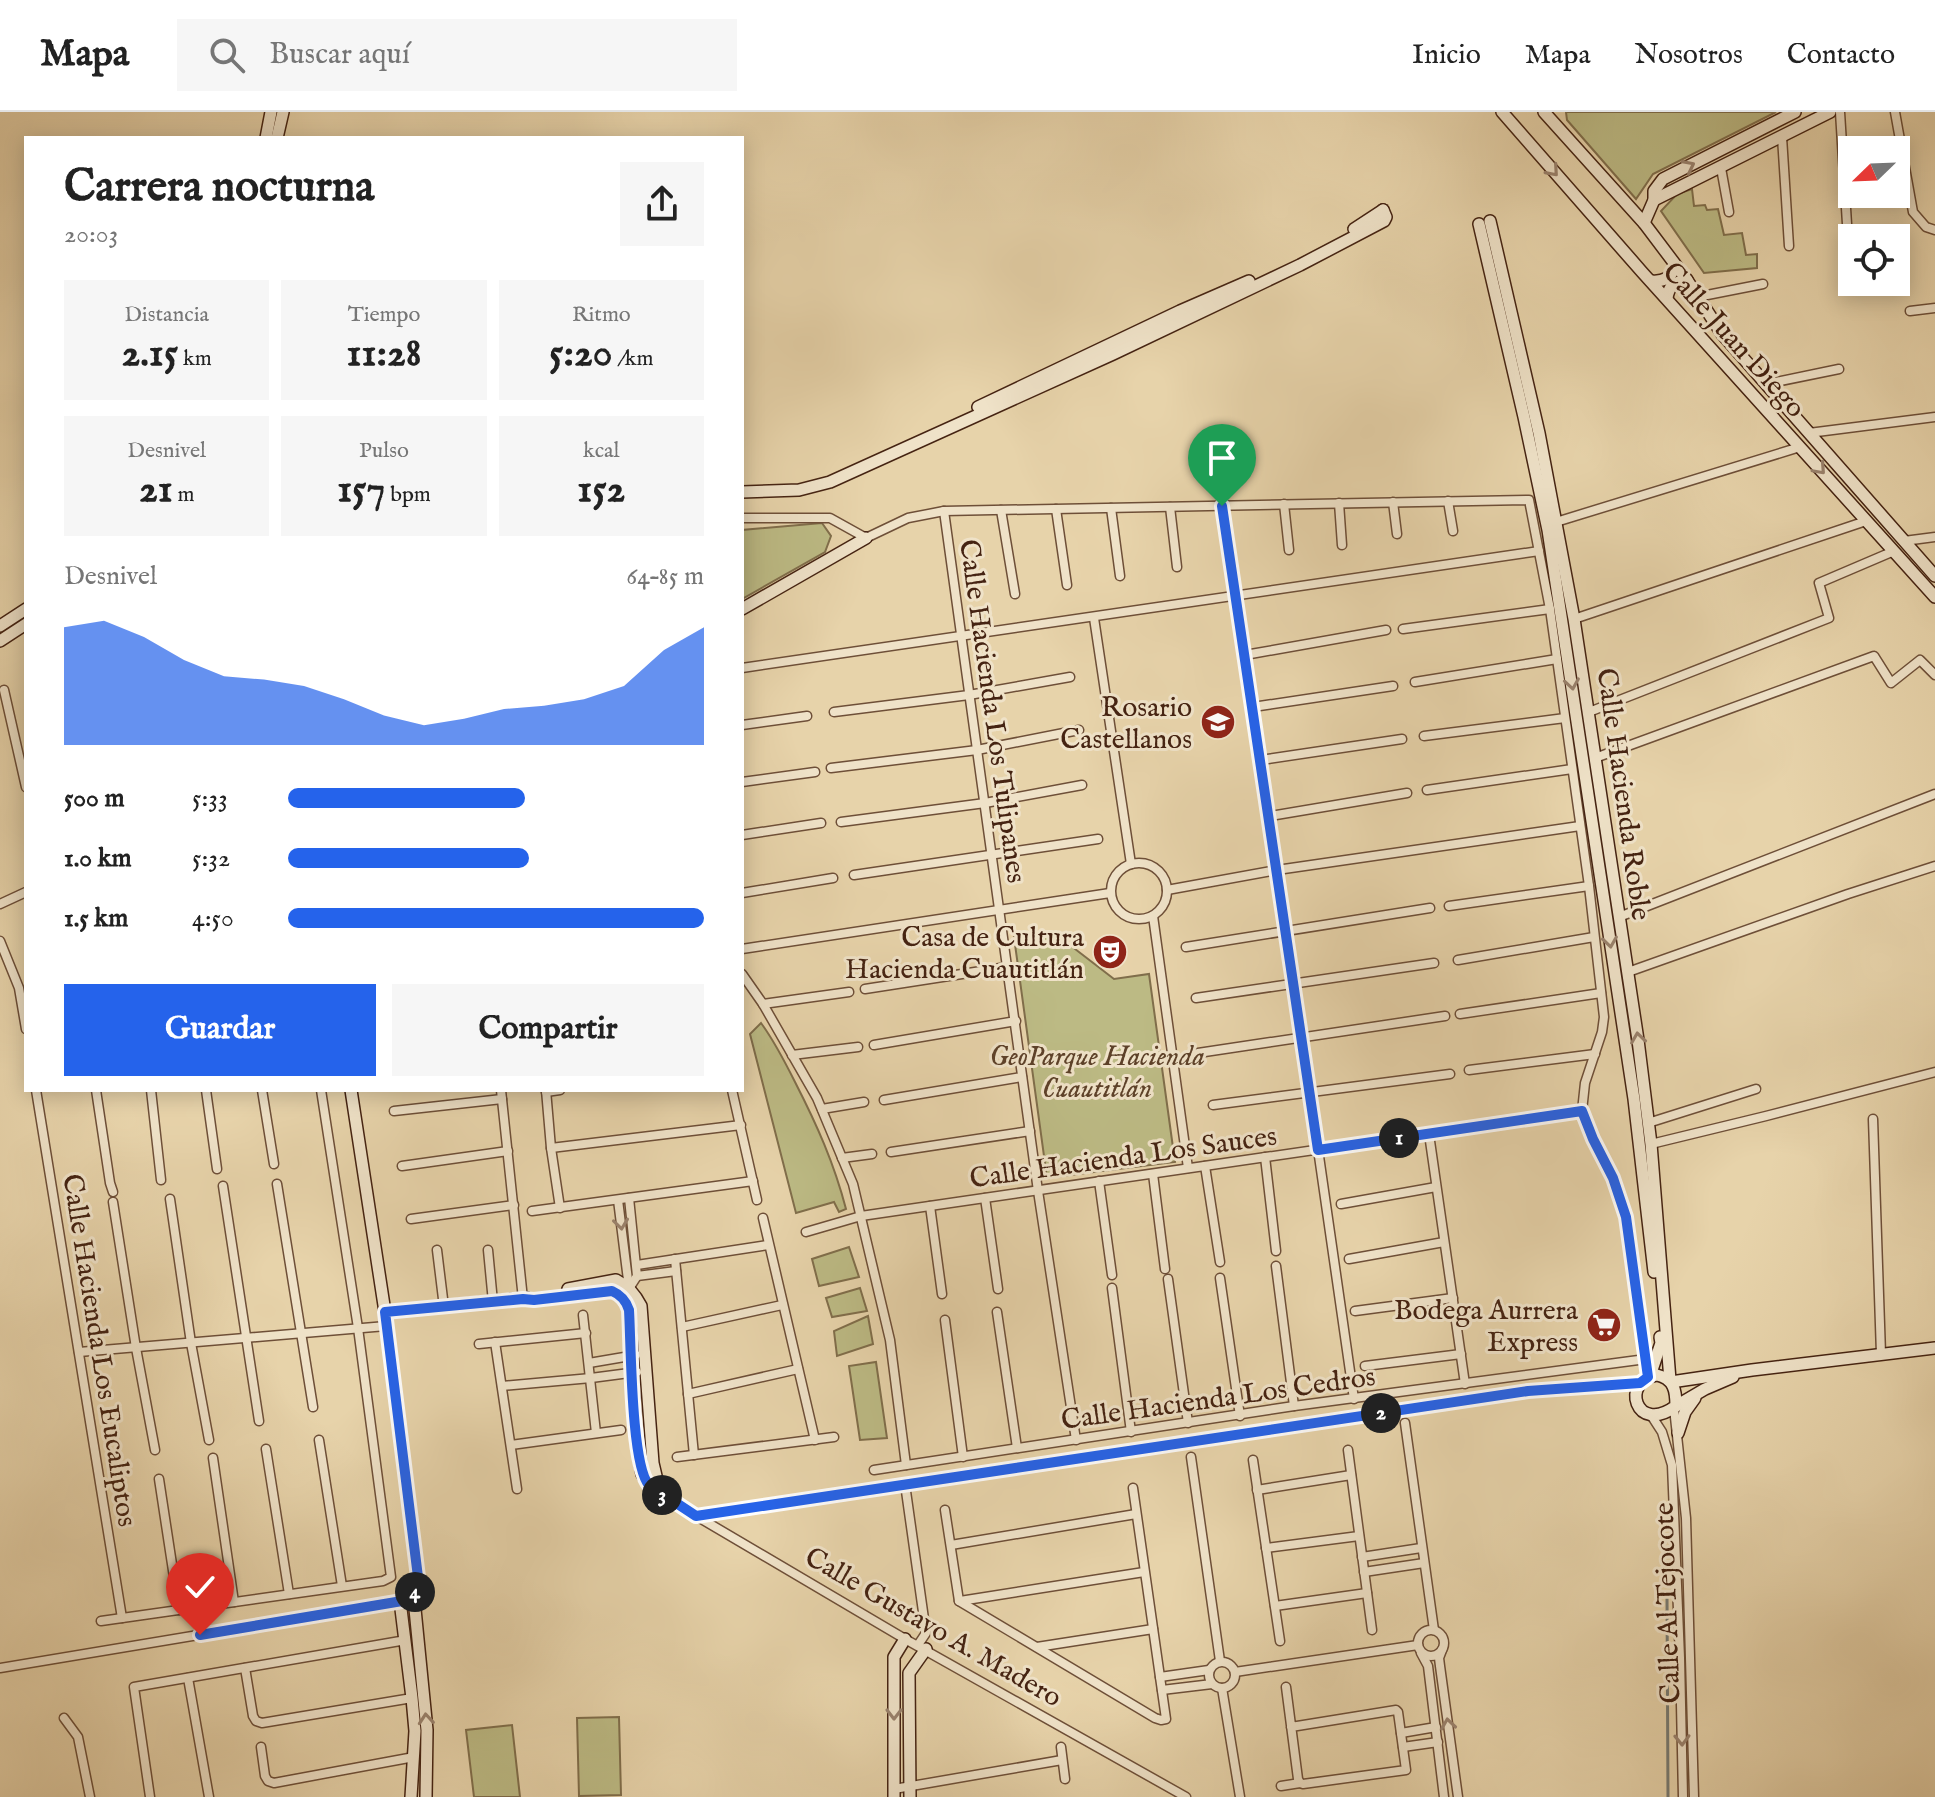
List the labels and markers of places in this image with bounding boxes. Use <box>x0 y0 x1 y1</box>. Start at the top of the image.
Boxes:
pin <box>1188 424 1256 506</box>
place label: Rosario Castellanos <box>1060 691 1192 758</box>
school or university icon: Rosario Castellanos <box>1199 703 1237 741</box>
place label: Casa de Cultura Hacienda Cuautitlán <box>845 921 1085 988</box>
theatre icon: Casa de Cultura Hacienda Cuautitlán <box>1091 933 1129 971</box>
pin: 1 <box>1379 1118 1419 1158</box>
place label: Bodega Aurrera Express <box>1394 1294 1579 1361</box>
supermarket icon: Bodega Aurrera Express <box>1585 1306 1623 1344</box>
pin: 2 <box>1361 1393 1401 1433</box>
pin: 3 <box>642 1475 682 1515</box>
pin <box>166 1553 234 1635</box>
pin: 4 <box>395 1572 435 1612</box>

